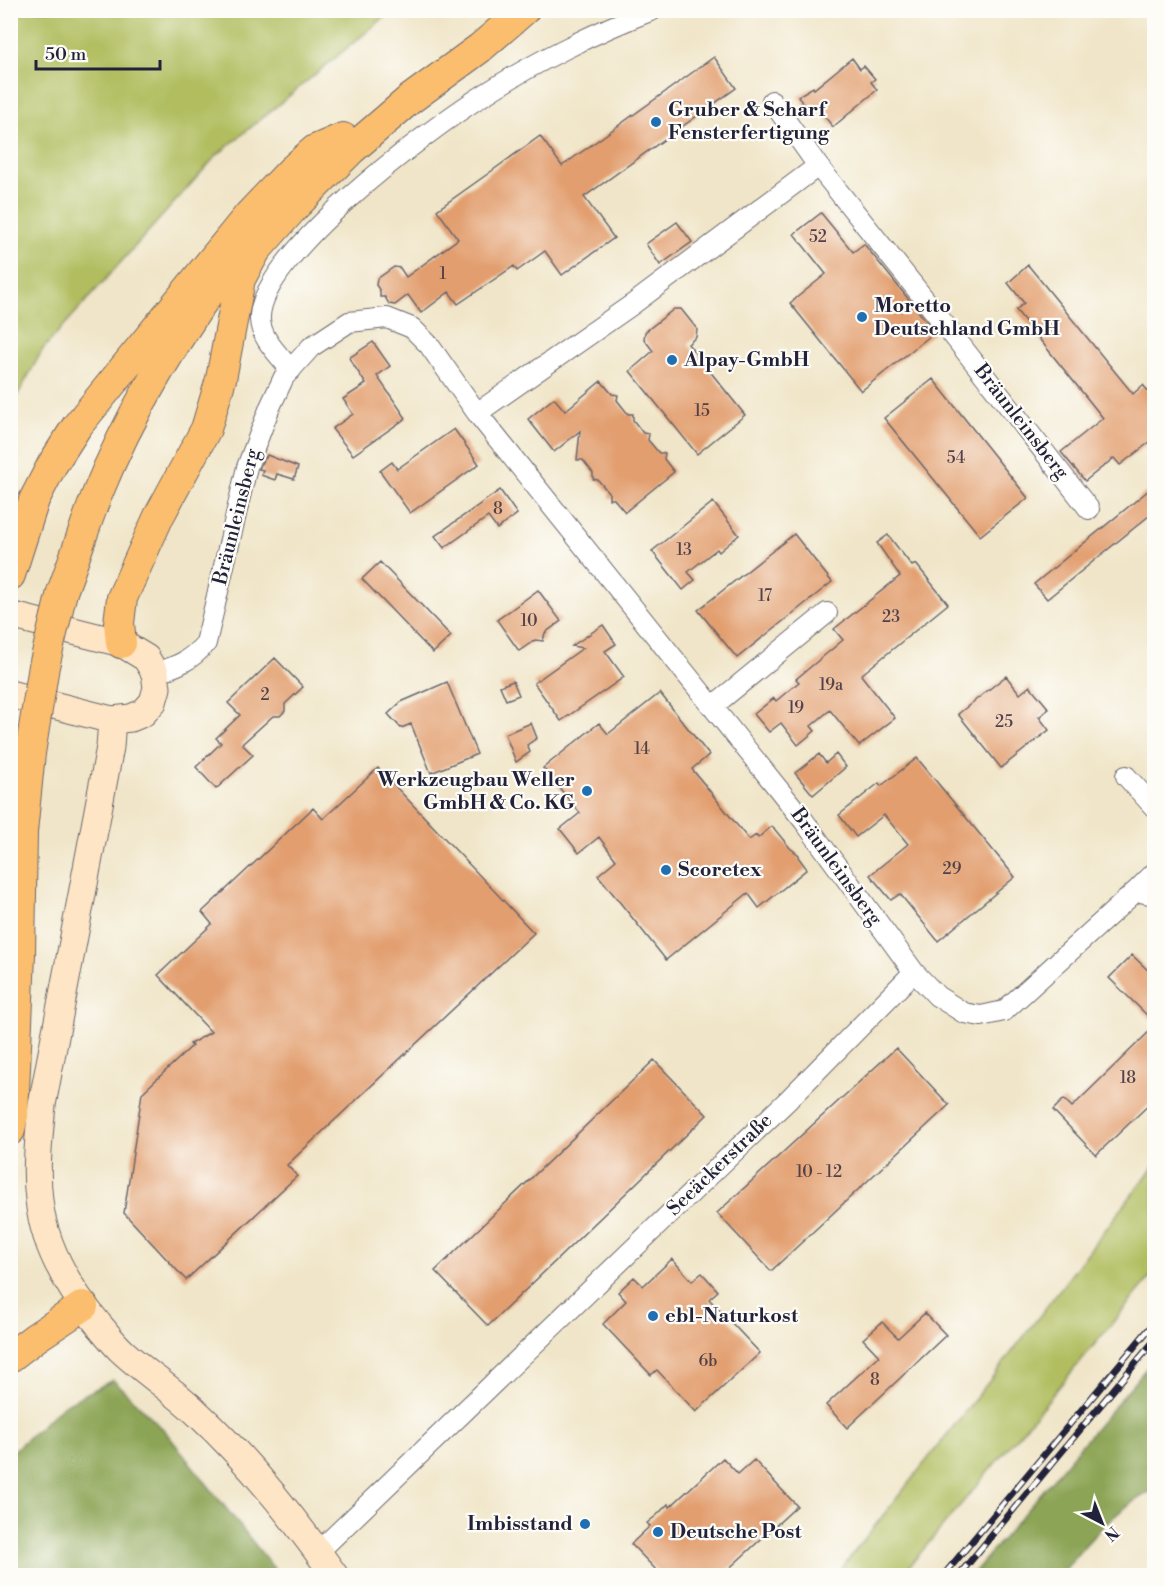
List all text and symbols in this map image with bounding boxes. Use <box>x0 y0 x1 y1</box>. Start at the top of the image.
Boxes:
scale bar <box>36 33 160 71</box>
text: 50 m <box>45 43 87 66</box>
place label: Gruber & Scharf Fensterfertigung <box>668 98 830 146</box>
marker: Gruber & Scharf Fensterfertigung <box>649 115 663 129</box>
house number: 52 <box>809 227 827 247</box>
house number: 1 <box>440 264 447 284</box>
place label: Moretto Deutschland GmbH <box>874 294 1060 342</box>
marker: Moretto Deutschland GmbH <box>855 310 869 324</box>
place label: Alpay-GmbH <box>683 348 810 373</box>
marker: Alpay-GmbH <box>665 353 679 367</box>
street label: Bräunleinsberg <box>968 358 1074 485</box>
house number: 15 <box>694 401 710 421</box>
street label: Bräunleinsberg <box>208 446 266 589</box>
house number: 54 <box>947 448 966 468</box>
house number: 8 <box>493 499 503 519</box>
house number: 13 <box>676 540 692 560</box>
house number: 17 <box>758 586 772 606</box>
house number: 23 <box>882 607 900 627</box>
house number: 10 <box>521 611 538 631</box>
house number: 19a <box>819 675 844 695</box>
house number: 2 <box>260 685 270 705</box>
house number: 19 <box>788 698 804 718</box>
house number: 25 <box>995 712 1013 732</box>
house number: 14 <box>634 739 650 759</box>
place label: Werkzeugbau Weller GmbH & Co. KG <box>376 768 575 816</box>
marker: Werkzeugbau Weller GmbH & Co. KG <box>580 784 594 798</box>
street label: Bräunleinsberg <box>784 802 888 931</box>
place label: Scoretex <box>678 858 762 883</box>
house number: 29 <box>943 859 962 879</box>
marker: Scoretex <box>659 863 673 877</box>
house number: 18 <box>1120 1068 1136 1088</box>
street label: Seeäckerstraße <box>662 1108 778 1222</box>
house number: 10 - 12 <box>796 1162 842 1182</box>
place label: ebl-Naturkost <box>665 1304 799 1329</box>
marker: ebl-Naturkost <box>646 1309 660 1323</box>
house number: 6b <box>699 1351 717 1371</box>
house number: 8 <box>870 1370 880 1390</box>
north arrow <box>1072 1493 1132 1553</box>
place label: Imbisstand <box>467 1512 573 1537</box>
marker: Imbisstand <box>578 1517 592 1531</box>
place label: Deutsche Post <box>670 1520 803 1545</box>
text: N <box>1100 1522 1123 1545</box>
marker: Deutsche Post <box>651 1525 665 1539</box>

